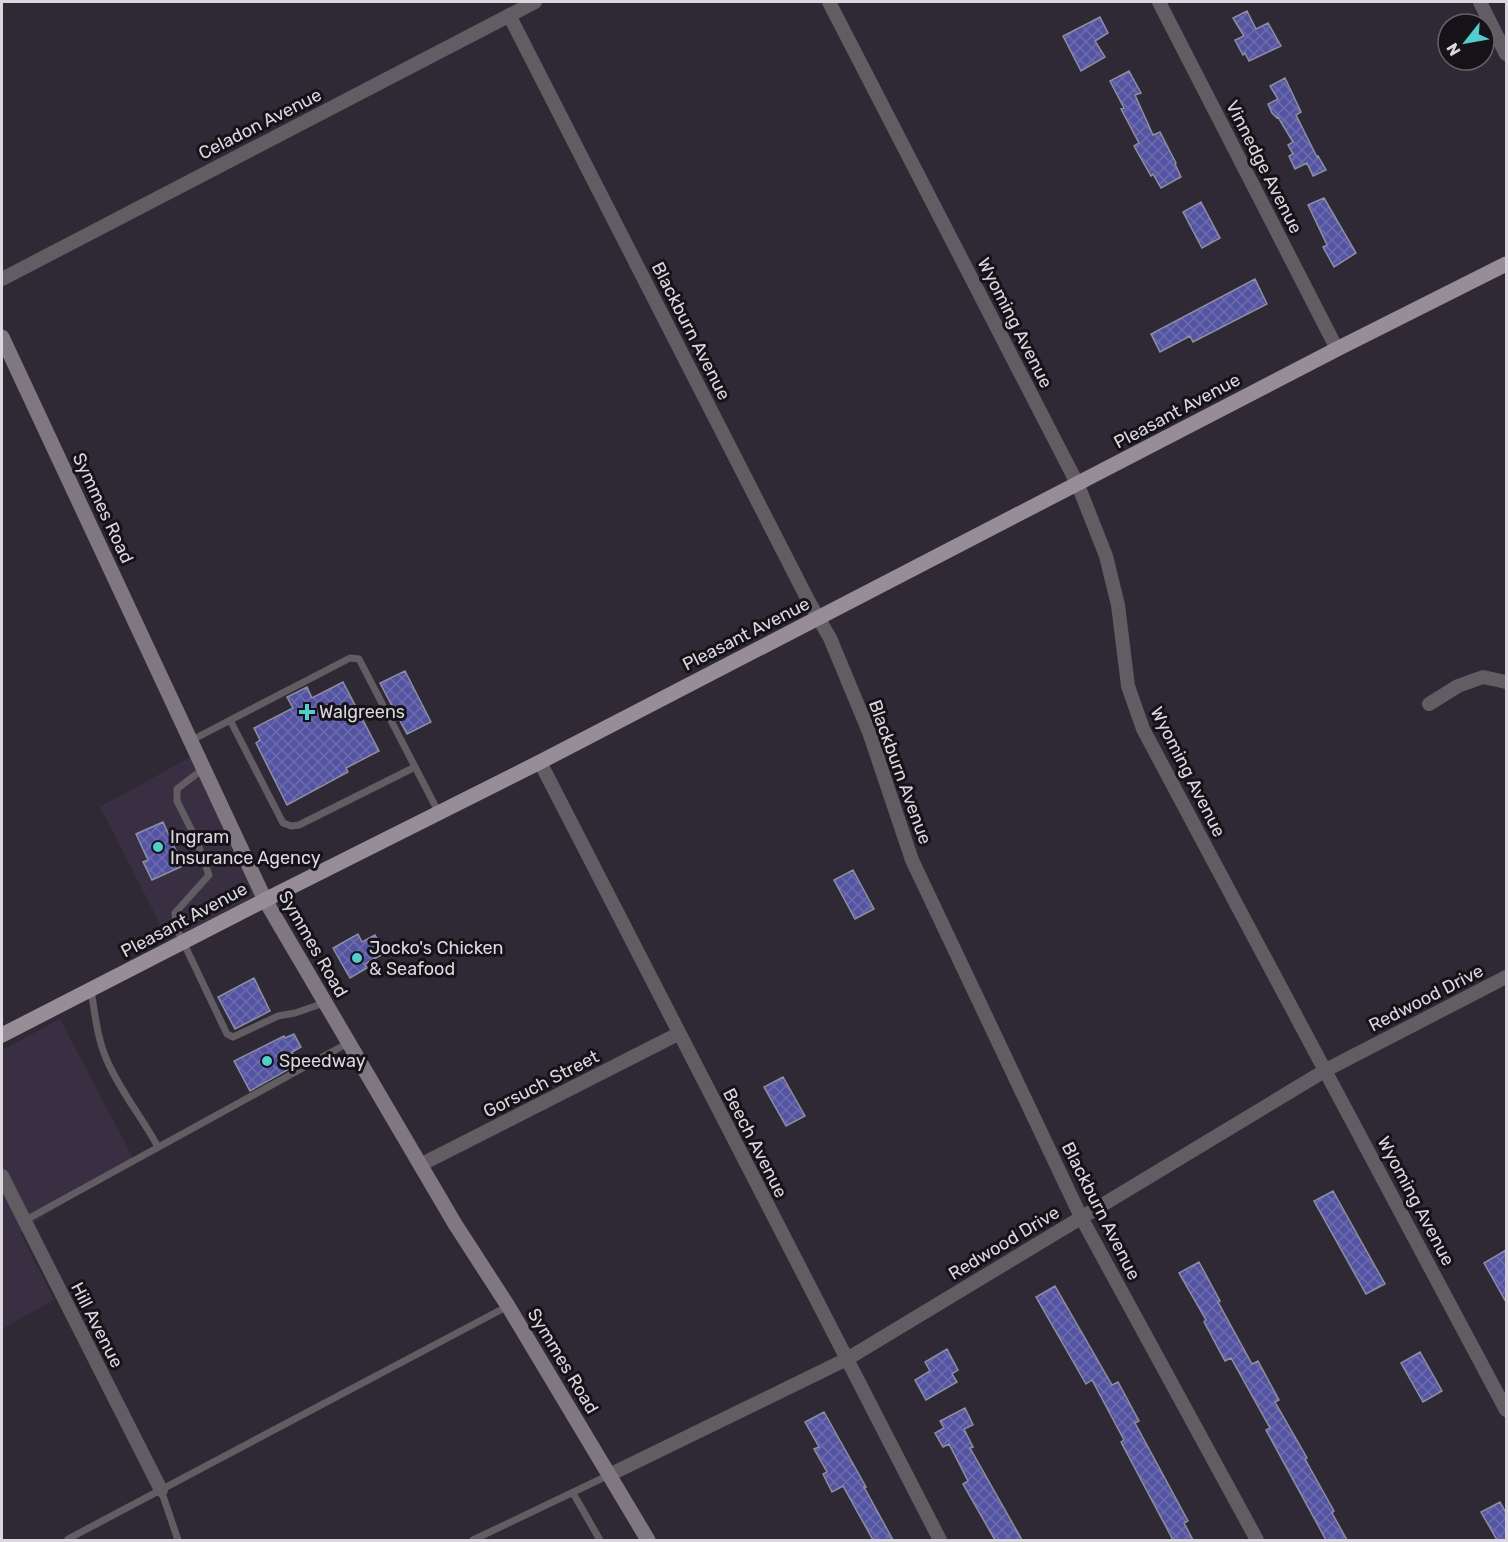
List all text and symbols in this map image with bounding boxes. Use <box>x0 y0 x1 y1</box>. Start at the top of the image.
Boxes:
north arrow <box>1436 12 1496 72</box>
text: N <box>1442 40 1465 59</box>
street label: Celadon Avenue <box>195 83 325 165</box>
street label: Vinnedge Avenue <box>1221 97 1307 237</box>
street label: Wyoming Avenue <box>973 254 1057 392</box>
street label: Blackburn Avenue <box>647 258 735 404</box>
street label: Pleasant Avenue <box>1110 368 1244 454</box>
street label: Symmes Road <box>68 449 138 567</box>
street label: Pleasant Avenue <box>679 592 813 676</box>
street label: Blackburn Avenue <box>864 697 936 847</box>
place label: Walgreens <box>319 701 405 723</box>
street label: Wyoming Avenue <box>1146 703 1230 841</box>
marker: Walgreens <box>300 705 314 719</box>
place label: Ingram Insurance Agency <box>170 826 321 869</box>
marker: Ingram Insurance Agency <box>151 840 165 854</box>
street label: Pleasant Avenue <box>117 877 251 963</box>
street label: Symmes Road <box>274 887 352 1001</box>
place label: Jocko's Chicken & Seafood <box>369 937 504 980</box>
marker: Jocko's Chicken & Seafood <box>350 951 364 965</box>
street label: Redwood Drive <box>1365 960 1487 1036</box>
street label: Gorsuch Street <box>480 1045 602 1123</box>
place label: Speedway <box>279 1050 366 1072</box>
marker: Speedway <box>260 1054 274 1068</box>
street label: Beech Avenue <box>718 1085 792 1201</box>
street label: Wyoming Avenue <box>1373 1133 1459 1269</box>
street label: Blackburn Avenue <box>1057 1138 1145 1284</box>
street label: Redwood Drive <box>944 1201 1064 1285</box>
street label: Hill Avenue <box>66 1279 128 1371</box>
street label: Symmes Road <box>523 1304 603 1418</box>

